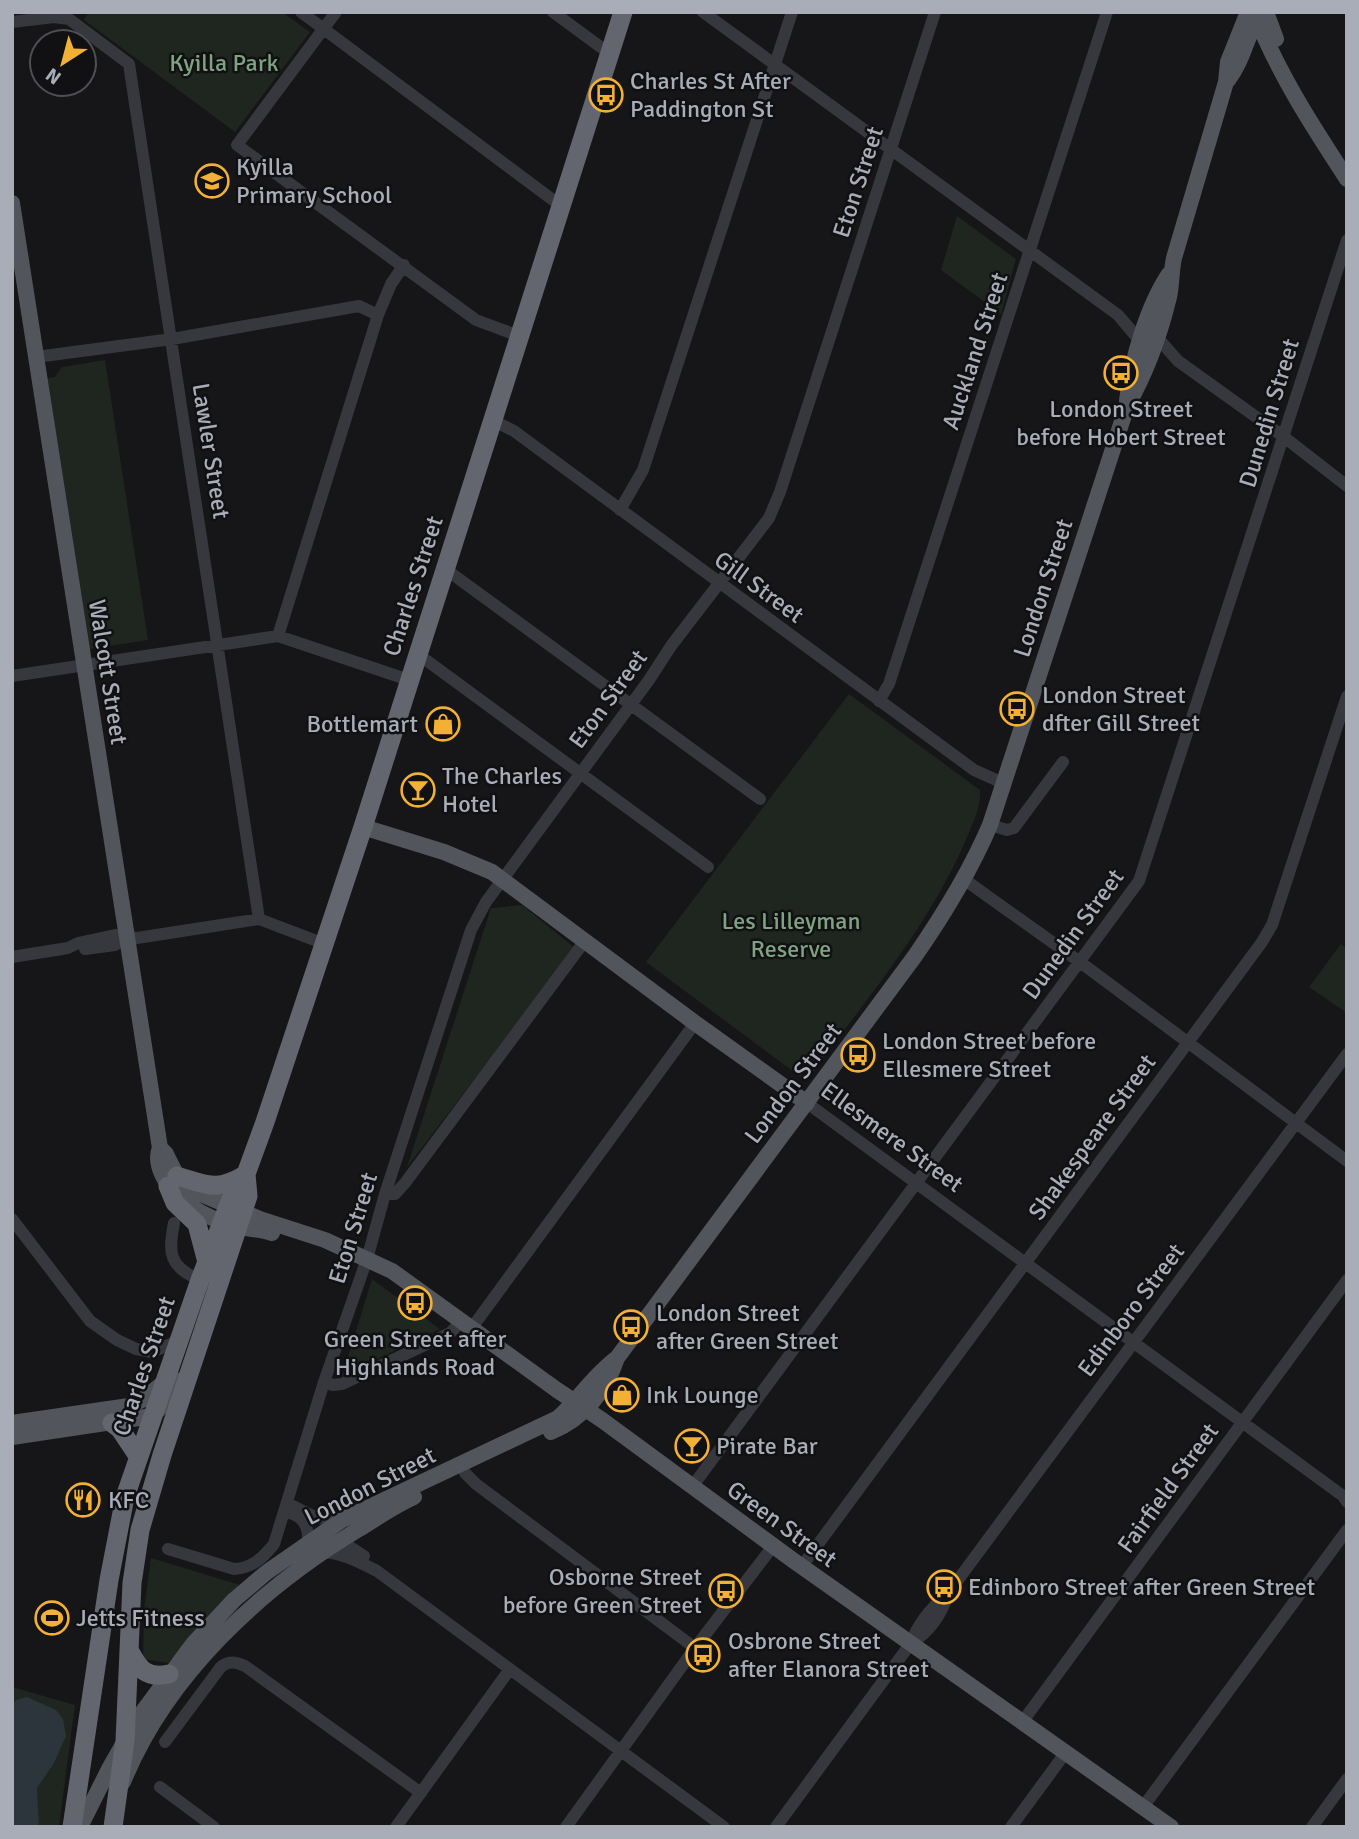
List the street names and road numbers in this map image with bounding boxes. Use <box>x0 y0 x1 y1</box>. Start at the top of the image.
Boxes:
street label: Eton Street <box>826 123 890 241</box>
street label: Auckland Street <box>935 269 1015 433</box>
street label: Dunedin Street <box>1232 335 1306 491</box>
street label: Lawler Street <box>185 381 237 521</box>
street label: Charles Street <box>376 512 450 660</box>
street label: London Street <box>1007 515 1079 661</box>
street label: Gill Street <box>708 544 810 630</box>
street label: Walcott Street <box>82 597 134 747</box>
street label: Eton Street <box>562 644 654 754</box>
street label: Dunedin Street <box>1016 863 1130 1005</box>
street label: London Street <box>738 1017 848 1149</box>
street label: Shakespeare Street <box>1022 1048 1162 1226</box>
street label: Ellesmere Street <box>815 1075 969 1199</box>
street label: Eton Street <box>322 1169 384 1287</box>
street label: Edinboro Street <box>1071 1237 1191 1383</box>
street label: Charles Street <box>106 1292 182 1440</box>
street label: Fairfield Street <box>1111 1417 1225 1559</box>
street label: London Street <box>299 1440 441 1532</box>
street label: Green Street <box>721 1474 843 1574</box>

